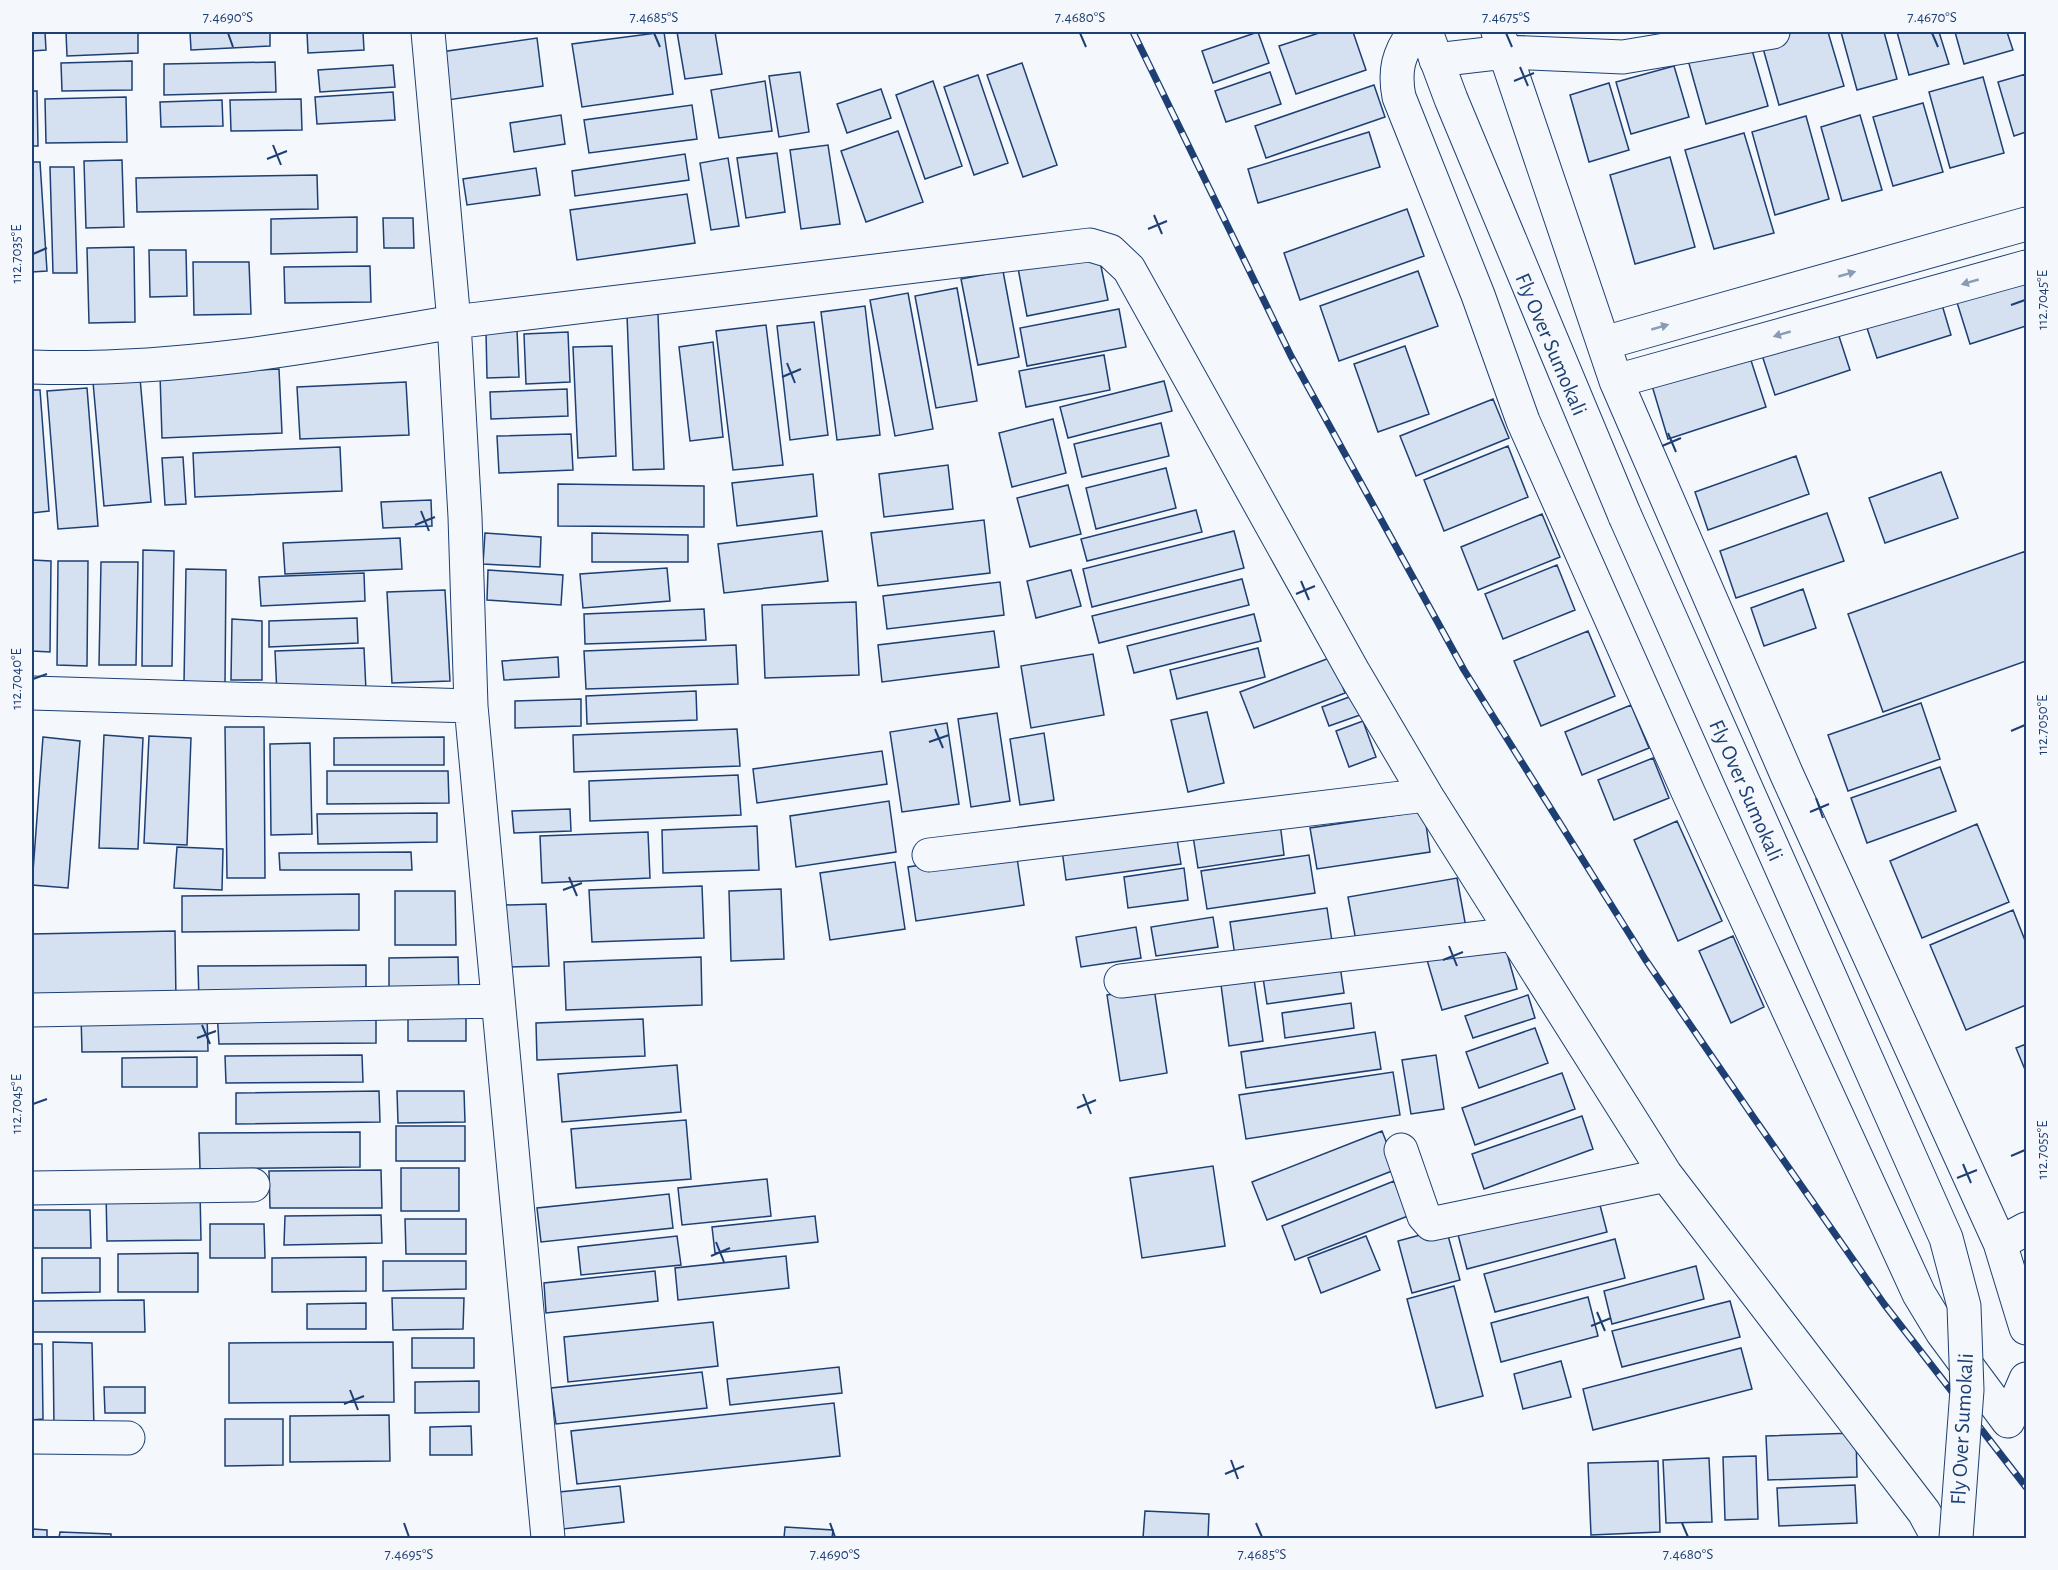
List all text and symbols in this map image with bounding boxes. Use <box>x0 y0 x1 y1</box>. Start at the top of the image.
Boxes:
text: 7.4690°S <box>203 10 253 25</box>
text: 7.4685°S <box>630 10 678 25</box>
text: 7.4680°S <box>1055 10 1105 25</box>
text: 7.4675°S <box>1482 10 1530 25</box>
text: 7.4670°S <box>1907 10 1957 25</box>
text: 112.7035°E <box>9 225 24 283</box>
one-way arrow <box>1838 269 1856 278</box>
street label: Fly Over Sumokali <box>1511 270 1591 419</box>
text: 112.7045°E <box>2035 270 2050 330</box>
one-way arrow <box>1961 278 1979 287</box>
one-way arrow <box>1651 322 1669 331</box>
one-way arrow <box>1773 330 1791 340</box>
text: 112.7040°E <box>9 648 24 710</box>
text: 112.7050°E <box>2035 695 2050 755</box>
street label: Fly Over Sumokali <box>1705 716 1787 864</box>
text: 112.7045°E <box>9 1074 24 1134</box>
text: 112.7055°E <box>2035 1121 2050 1179</box>
street label: Fly Over Sumokali <box>1947 1353 1977 1506</box>
text: 7.4695°S <box>385 1547 433 1562</box>
text: 7.4690°S <box>810 1547 860 1562</box>
text: 7.4685°S <box>1238 1547 1286 1562</box>
text: 7.4680°S <box>1663 1547 1713 1562</box>

